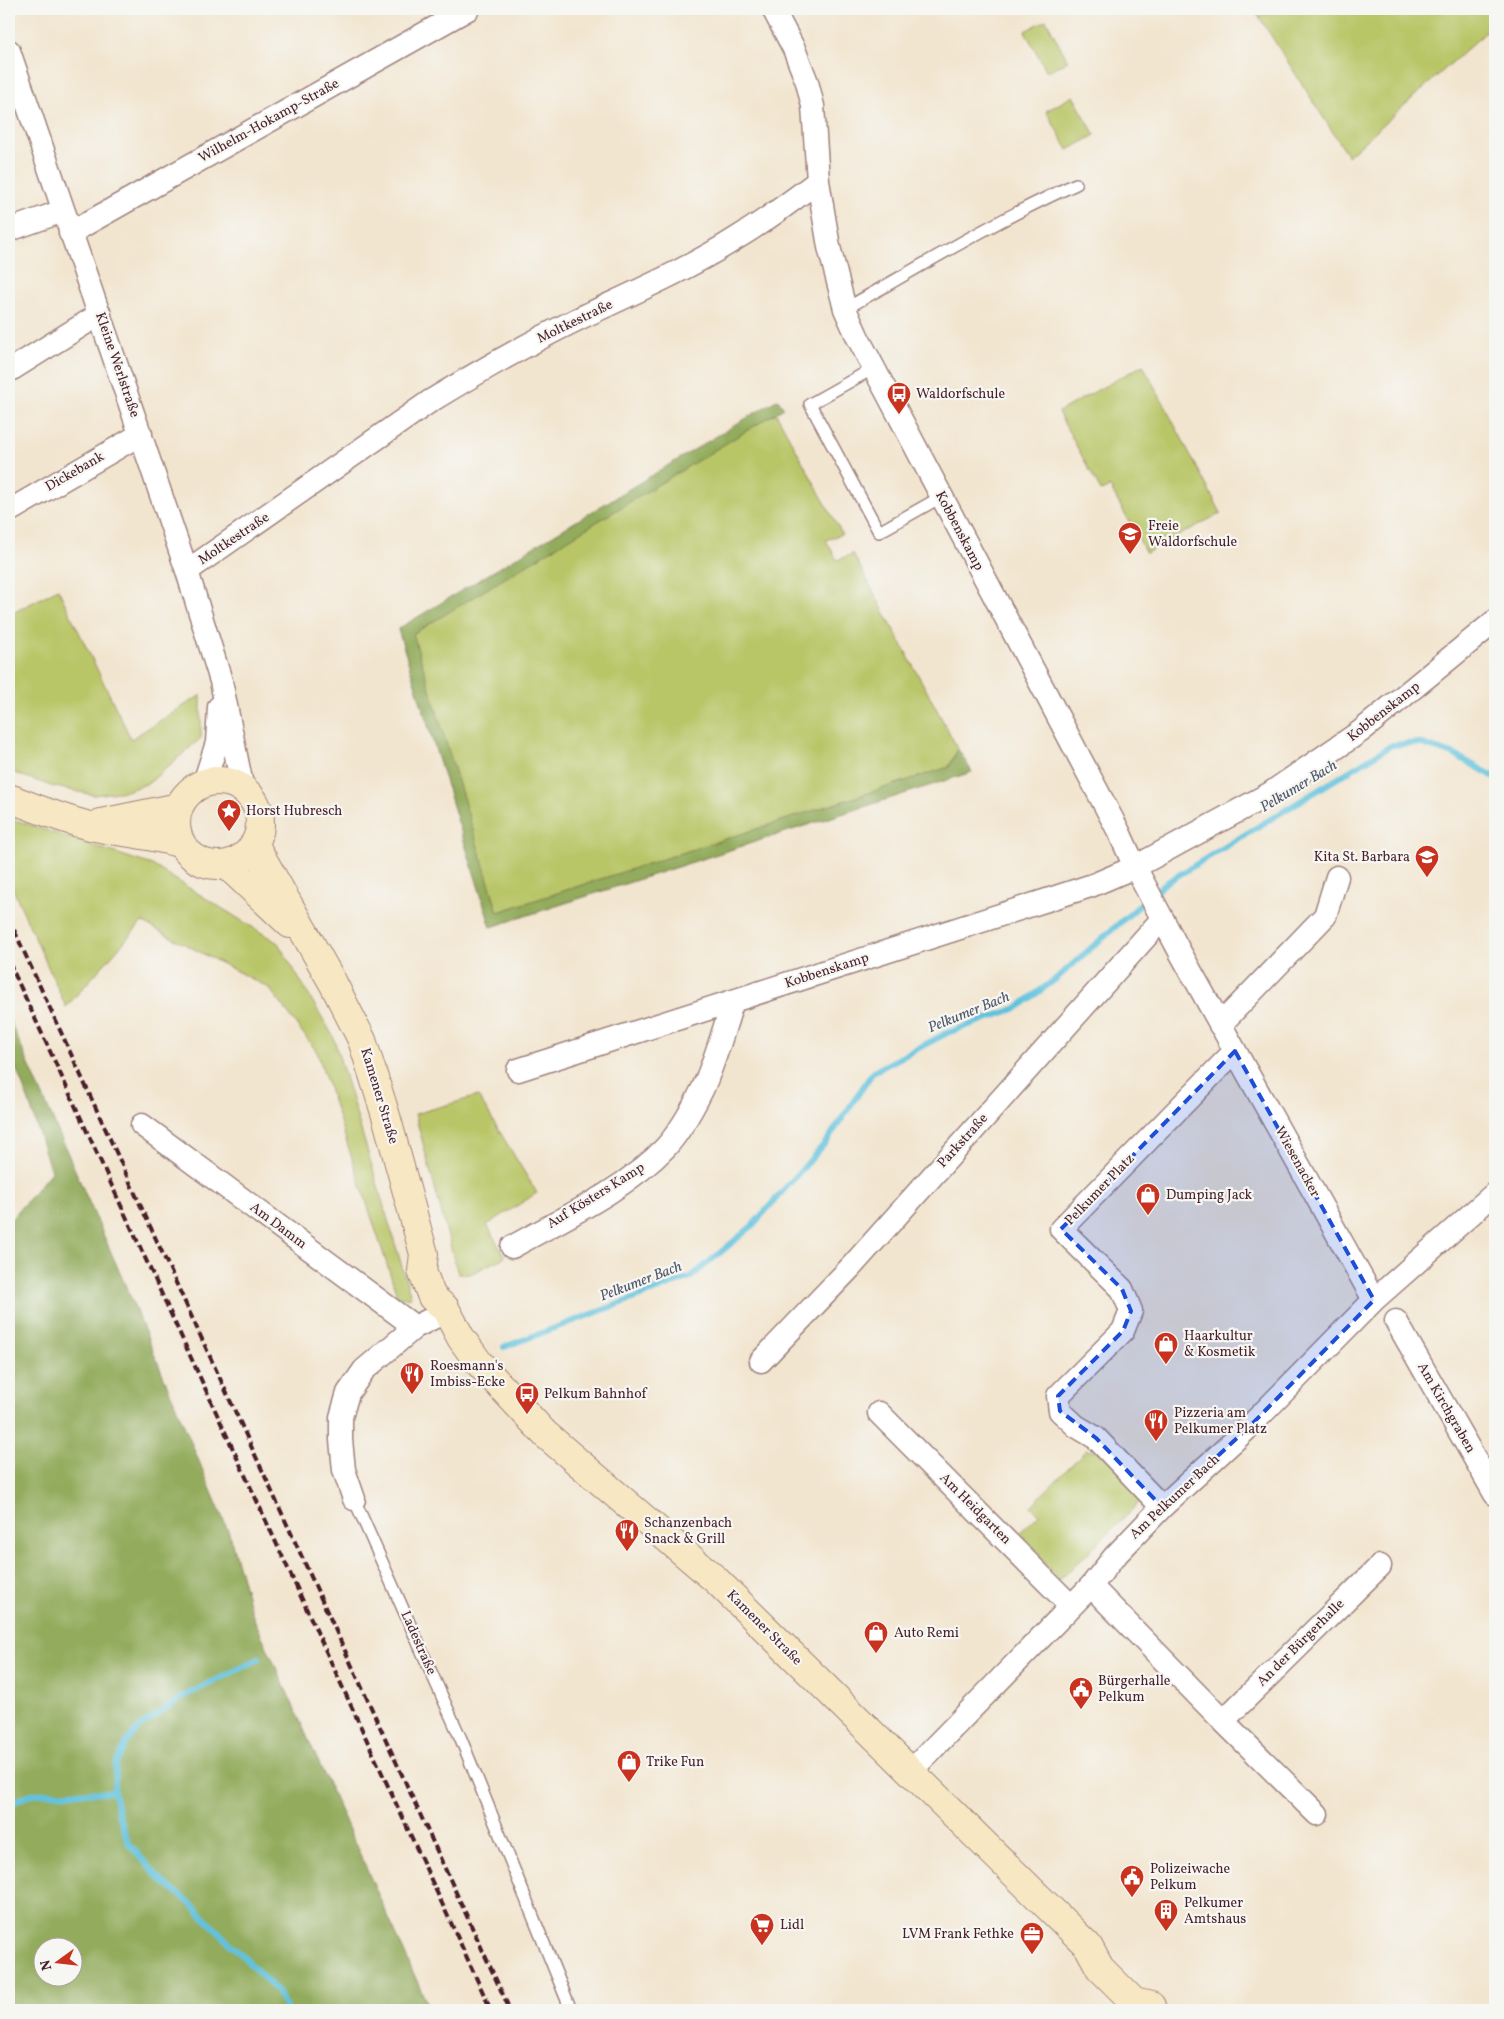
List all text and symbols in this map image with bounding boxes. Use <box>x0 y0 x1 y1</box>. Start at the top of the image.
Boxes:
street label: Wilhelm-Hokamp-Straße <box>195 74 343 168</box>
street label: Moltkestraße <box>534 295 616 349</box>
street label: Kleine Werlstraße <box>90 310 144 421</box>
bus stop icon: Waldorfschule <box>886 381 912 415</box>
place label: Waldorfschule <box>916 385 1006 404</box>
street label: Dickebank <box>42 447 108 496</box>
street label: Kobbenskamp <box>930 488 988 574</box>
street label: Moltkestraße <box>195 508 274 570</box>
place label: Freie Waldorfschule <box>1148 517 1238 552</box>
school or university icon: Freie Waldorfschule <box>1117 521 1143 555</box>
street label: Kobbenskamp <box>1344 678 1424 746</box>
water label: Pelkumer Bach <box>1257 756 1341 818</box>
place icon: Horst Hubresch <box>216 798 242 832</box>
place label: Horst Hubresch <box>246 802 342 821</box>
school or university icon: Kita St. Barbara <box>1414 844 1440 878</box>
place label: Kita St. Barbara <box>1314 848 1410 867</box>
street label: Kobbenskamp <box>782 948 872 994</box>
water label: Pelkumer Bach <box>925 987 1013 1039</box>
street label: Kamener Straße <box>355 1046 403 1147</box>
street label: Parkstraße <box>933 1109 993 1172</box>
street label: Wiesenacker <box>1270 1123 1324 1201</box>
street label: Pelkumer Platz <box>1061 1150 1139 1230</box>
street label: Auf Kösters Kamp <box>544 1158 648 1234</box>
shop icon: Dumping Jack <box>1135 1182 1161 1216</box>
place label: Dumping Jack <box>1166 1186 1253 1205</box>
street label: Am Damm <box>246 1198 310 1254</box>
water label: Pelkumer Bach <box>597 1257 685 1307</box>
place label: Haarkultur & Kosmetik <box>1184 1327 1256 1362</box>
shop icon: Haarkultur & Kosmetik <box>1153 1331 1179 1365</box>
place label: Roesmann's Imbiss-Ecke <box>430 1357 505 1392</box>
street label: Am Kirchgraben <box>1412 1359 1480 1457</box>
restaurant icon: Roesmann's Imbiss-Ecke <box>399 1361 425 1395</box>
bus stop icon: Pelkum Bahnhof <box>514 1381 540 1415</box>
place label: Pelkum Bahnhof <box>544 1385 648 1404</box>
place label: Pizzeria am Pelkumer Platz <box>1174 1404 1267 1439</box>
restaurant icon: Pizzeria am Pelkumer Platz <box>1143 1408 1169 1442</box>
street label: Am Pelkumer Bach <box>1126 1450 1224 1544</box>
street label: Am Heidgarten <box>935 1469 1015 1549</box>
place label: Schanzenbach Snack & Grill <box>644 1514 732 1549</box>
restaurant icon: Schanzenbach Snack & Grill <box>614 1518 640 1552</box>
street label: Kamener Straße <box>722 1586 806 1670</box>
street label: An der Bürgerhalle <box>1253 1595 1349 1691</box>
street label: Ladestraße <box>395 1608 441 1678</box>
shop icon: Auto Remi <box>863 1620 889 1654</box>
place label: Auto Remi <box>894 1624 959 1643</box>
place label: Bürgerhalle Pelkum <box>1098 1672 1171 1707</box>
public building icon: Bürgerhalle Pelkum <box>1068 1676 1094 1710</box>
shop icon: Trike Fun <box>616 1749 642 1783</box>
place label: Trike Fun <box>646 1753 704 1772</box>
place label: Polizeiwache Pelkum <box>1150 1860 1230 1895</box>
public building icon: Polizeiwache Pelkum <box>1119 1864 1145 1898</box>
place label: Pelkumer Amtshaus <box>1184 1894 1246 1929</box>
building icon: Pelkumer Amtshaus <box>1153 1898 1179 1932</box>
supermarket icon: Lidl <box>749 1912 775 1946</box>
place label: Lidl <box>780 1916 804 1935</box>
office icon: LVM Frank Fethke <box>1019 1921 1045 1955</box>
place label: LVM Frank Fethke <box>902 1925 1014 1944</box>
north arrow <box>32 1936 82 1986</box>
text: N <box>36 1958 57 1972</box>

